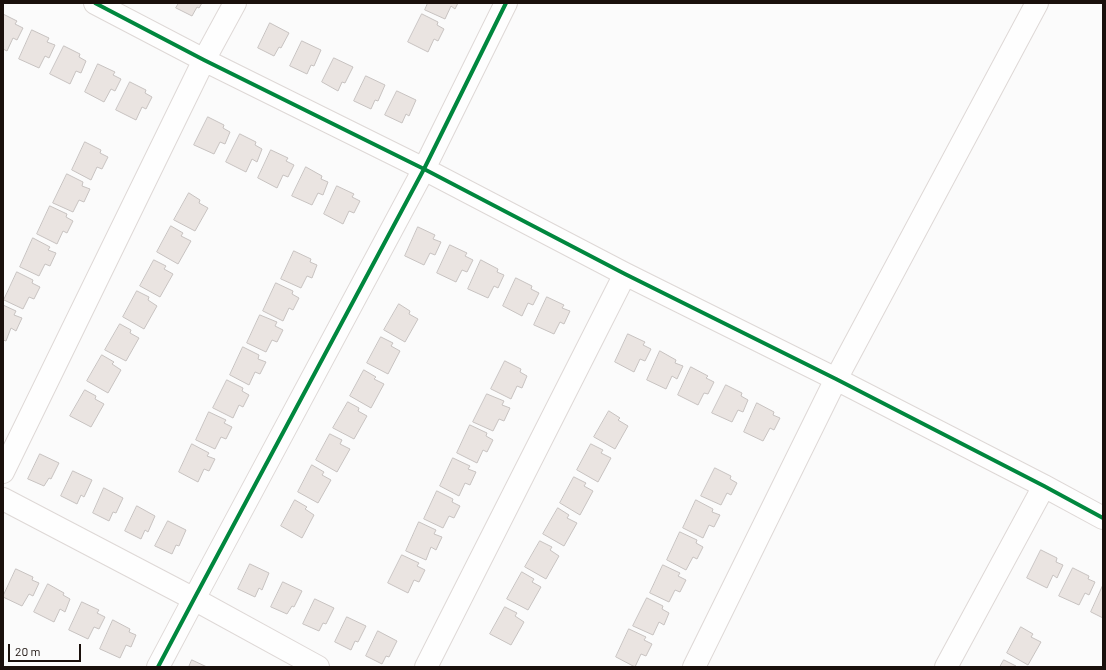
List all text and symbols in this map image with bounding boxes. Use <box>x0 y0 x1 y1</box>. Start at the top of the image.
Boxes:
scale bar <box>10 636 83 662</box>
text: 20 m <box>15 644 41 658</box>

